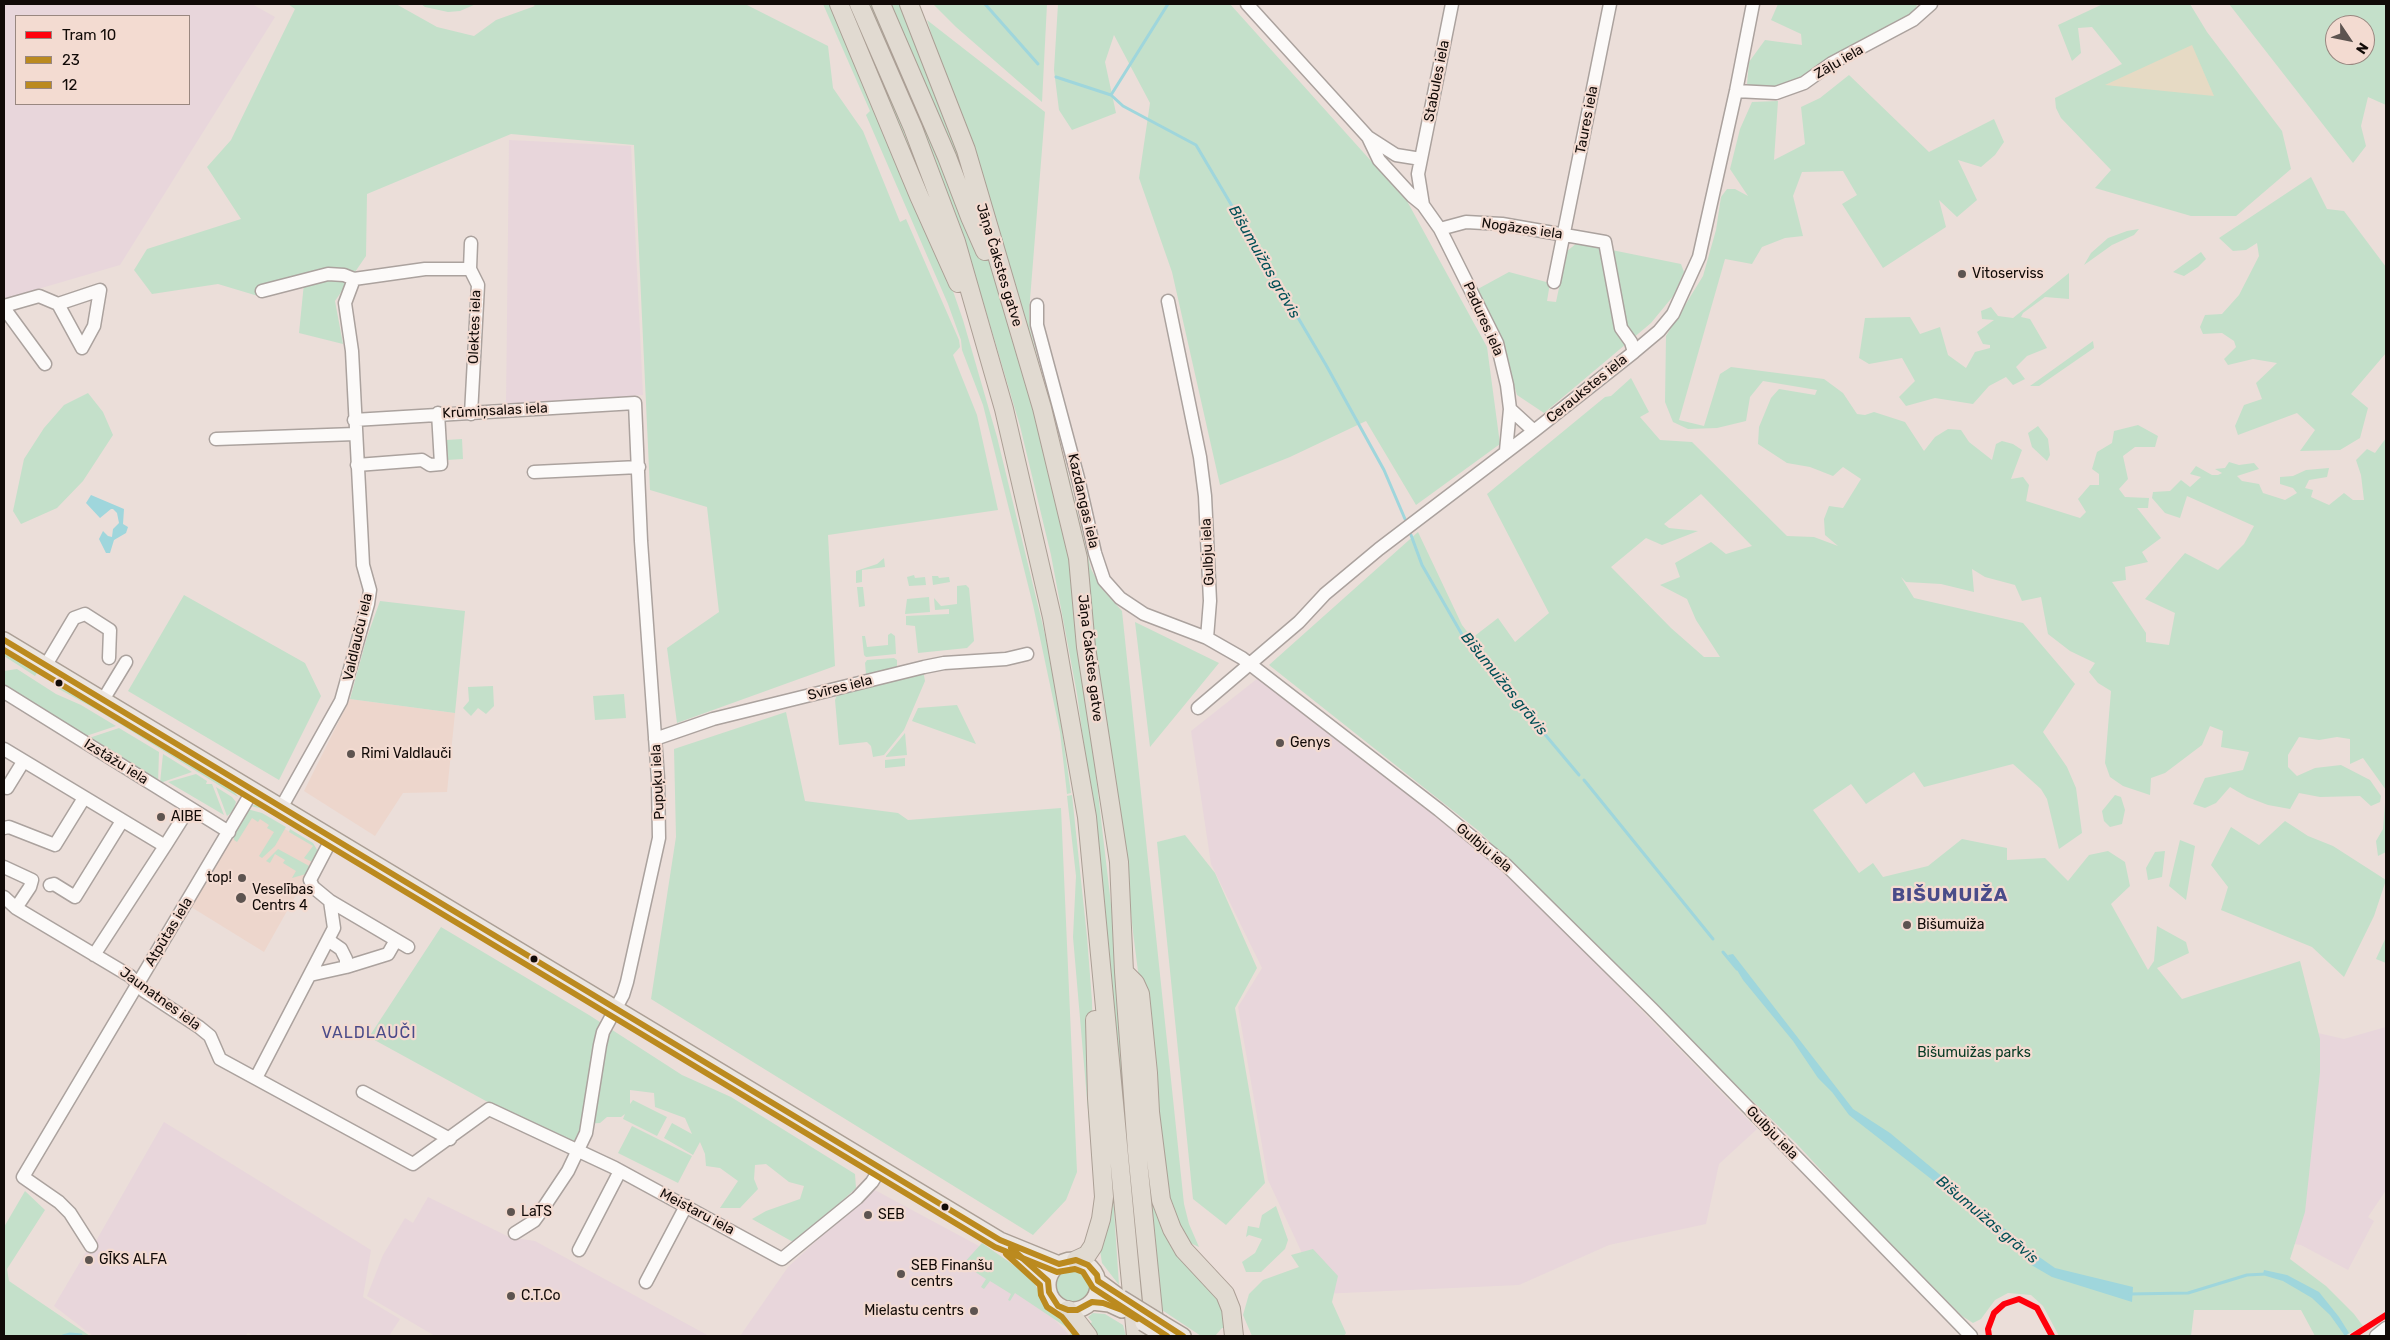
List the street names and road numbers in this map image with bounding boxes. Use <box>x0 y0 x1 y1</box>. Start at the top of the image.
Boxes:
street label: Stabules iela <box>1421 39 1453 123</box>
street label: Zāļu iela <box>1812 41 1866 83</box>
street label: Taures iela <box>1572 85 1602 155</box>
street label: Jāņa Čakstes gatve <box>972 201 1026 329</box>
street label: Nogāzes iela <box>1480 215 1564 243</box>
street label: Padures iela <box>1459 279 1507 359</box>
street label: Olektes iela <box>465 290 485 364</box>
street label: Ceraukstes iela <box>1543 351 1631 427</box>
street label: Krūmiņsalas iela <box>442 400 548 422</box>
street label: Kazdangas iela <box>1064 452 1102 550</box>
street label: Gulbju iela <box>1198 518 1218 586</box>
street label: Valdlauču iela <box>340 592 376 682</box>
street label: Jāņa Čakstes gatve <box>1074 593 1106 723</box>
street label: Svīres iela <box>806 672 874 704</box>
street label: Izstāžu iela <box>81 736 151 788</box>
street label: Pupuķu iela <box>648 744 668 820</box>
street label: Gulbju iela <box>1453 820 1515 876</box>
street label: Atpūtas iela <box>142 895 196 969</box>
street label: Jaunatnes iela <box>116 964 204 1034</box>
street label: Gulbju iela <box>1743 1103 1801 1163</box>
street label: Meistaru iela <box>657 1185 737 1239</box>

